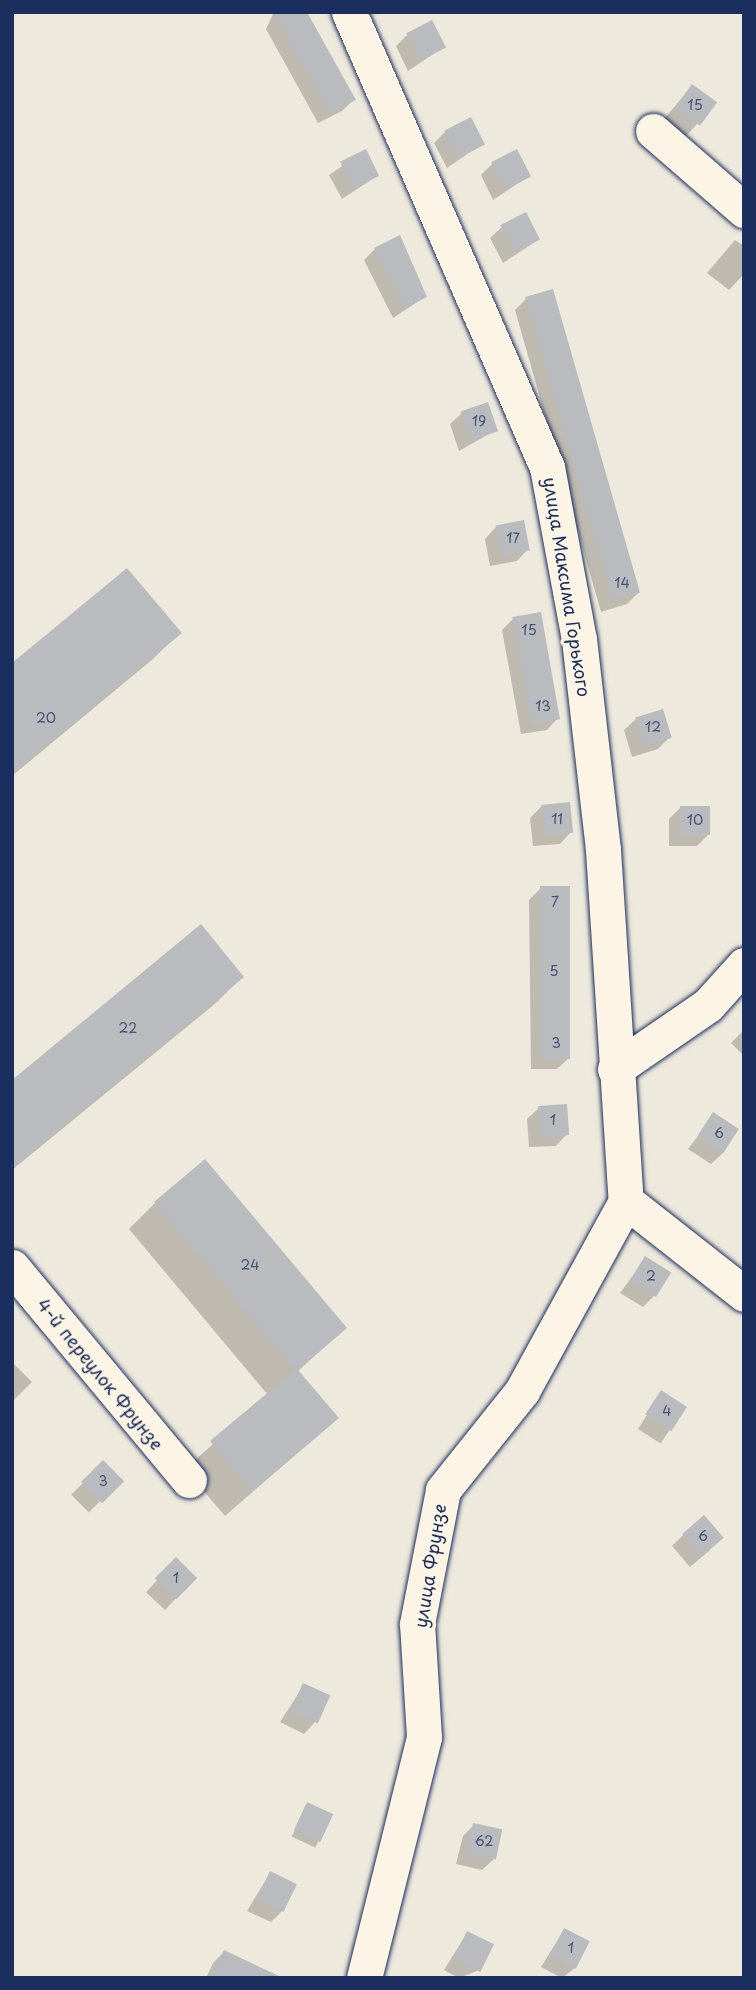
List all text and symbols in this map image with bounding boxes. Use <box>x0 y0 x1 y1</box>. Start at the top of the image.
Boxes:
house number: 15 <box>687 97 703 113</box>
house number: 19 <box>472 413 486 429</box>
street label: улица Максима Горького <box>539 474 595 700</box>
house number: 17 <box>506 530 520 546</box>
house number: 14 <box>614 575 630 591</box>
house number: 15 <box>521 622 537 638</box>
house number: 13 <box>535 698 551 714</box>
house number: 20 <box>36 710 56 726</box>
house number: 12 <box>645 719 661 735</box>
house number: 11 <box>551 811 563 827</box>
house number: 10 <box>687 812 703 828</box>
house number: 7 <box>551 894 559 910</box>
house number: 5 <box>549 963 559 979</box>
house number: 22 <box>119 1020 137 1036</box>
house number: 3 <box>551 1035 561 1051</box>
house number: 1 <box>550 1112 556 1128</box>
house number: 6 <box>714 1125 724 1141</box>
house number: 24 <box>241 1257 259 1273</box>
house number: 2 <box>646 1268 656 1284</box>
street label: 4-й переулок Фрунзе <box>32 1294 168 1454</box>
house number: 4 <box>662 1403 672 1419</box>
house number: 3 <box>98 1473 108 1489</box>
street label: улица Фрунзе <box>409 1502 451 1630</box>
house number: 6 <box>698 1528 708 1544</box>
house number: 1 <box>173 1570 179 1586</box>
house number: 62 <box>475 1833 493 1849</box>
house number: 1 <box>568 1940 574 1956</box>

